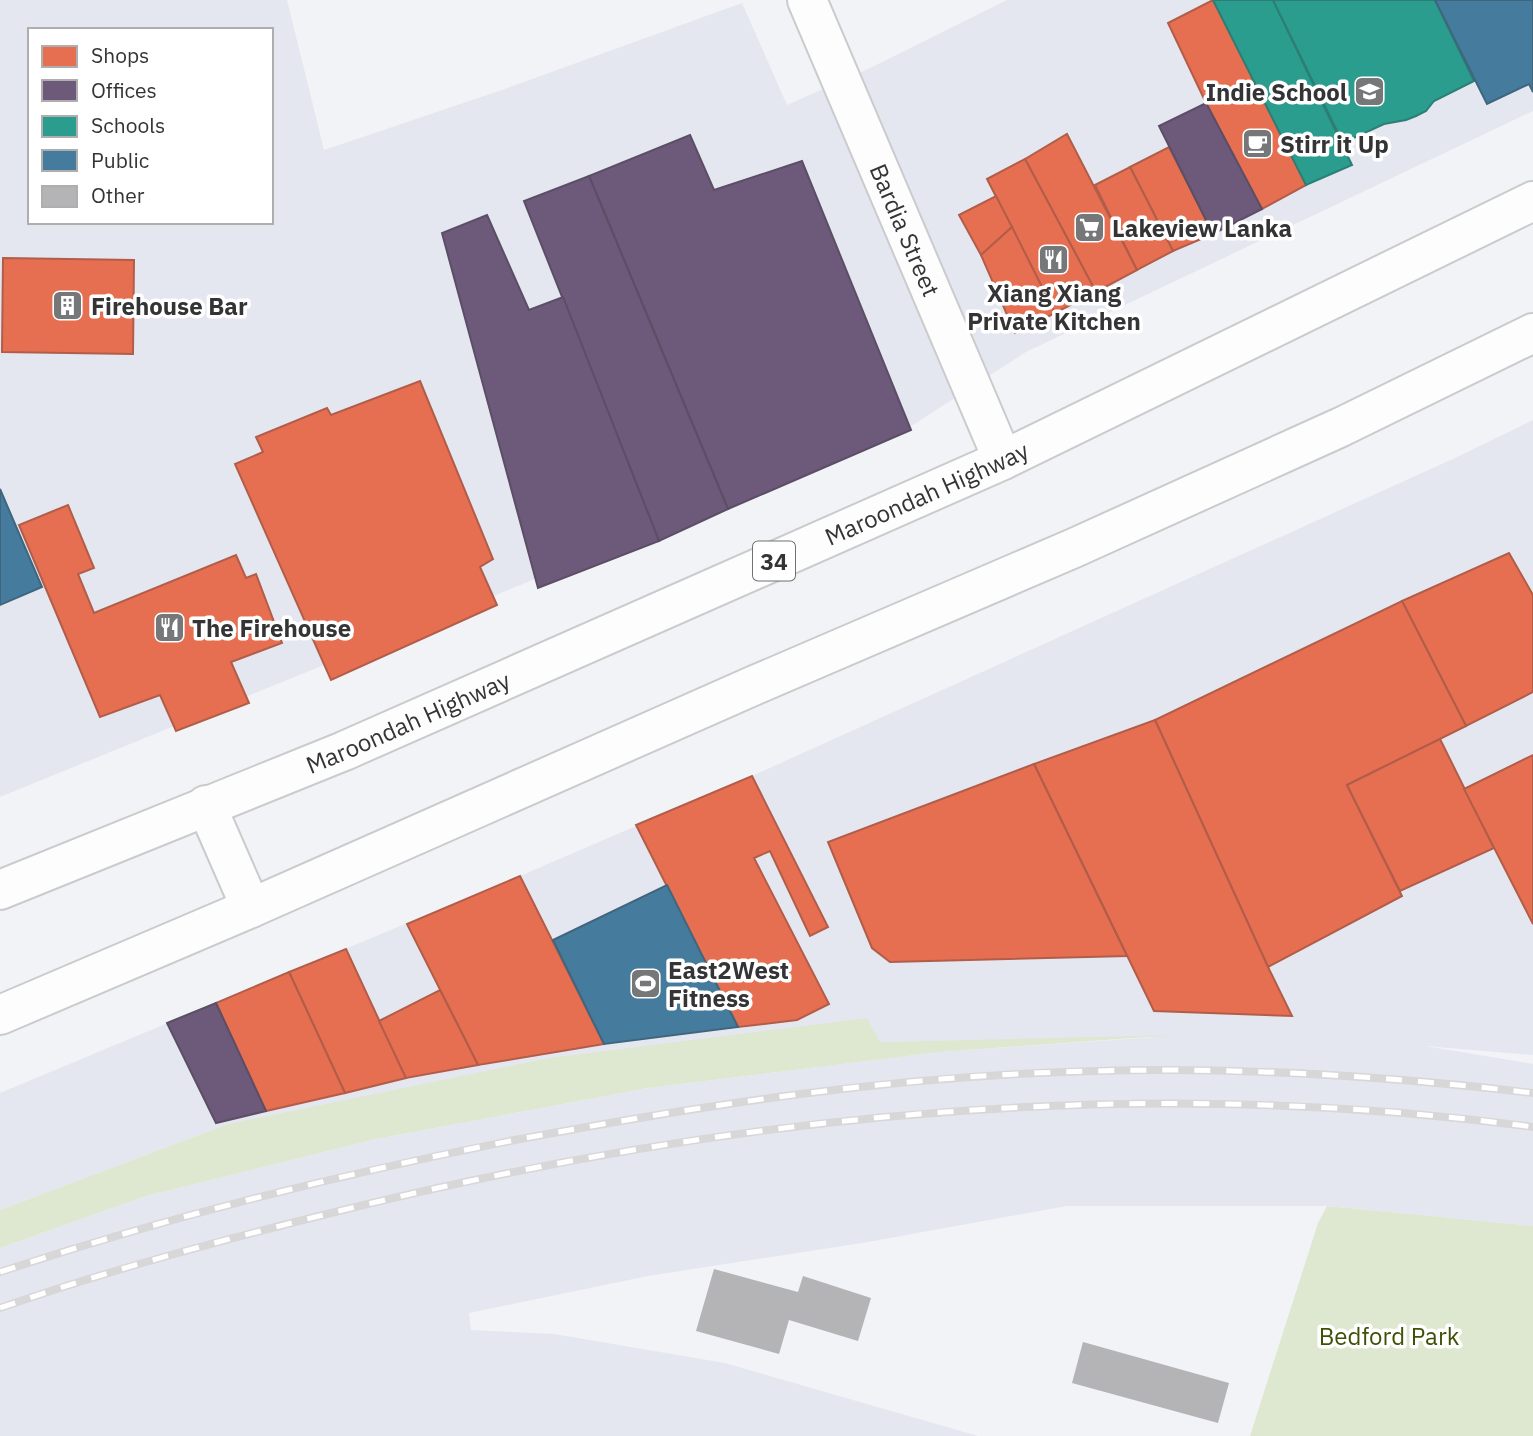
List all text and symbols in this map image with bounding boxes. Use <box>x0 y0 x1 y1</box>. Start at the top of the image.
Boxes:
legend <box>28 28 273 224</box>
text: Shops <box>91 41 149 69</box>
school or university icon: Indie School <box>1353 75 1387 109</box>
text: Offices <box>91 76 157 104</box>
place label: Indie School <box>1206 76 1347 108</box>
text: Schools <box>91 111 165 139</box>
cafe icon: Stirr it Up <box>1240 127 1274 161</box>
place label: Stirr it Up <box>1280 128 1389 160</box>
text: Public <box>91 146 149 174</box>
street label: Bardia Street <box>863 159 947 301</box>
text: Other <box>91 181 145 209</box>
supermarket icon: Lakeview Lanka <box>1072 211 1106 245</box>
place label: Lakeview Lanka <box>1112 212 1292 244</box>
restaurant icon: Xiang Xiang Private Kitchen <box>1037 242 1071 276</box>
place label: Xiang Xiang Private Kitchen <box>967 277 1141 337</box>
building icon: Firehouse Bar <box>51 289 85 323</box>
place label: Firehouse Bar <box>91 290 248 322</box>
street label: Maroondah Highway <box>820 434 1034 553</box>
road number: 34 <box>753 541 795 580</box>
restaurant icon: The Firehouse <box>152 611 186 645</box>
place label: The Firehouse <box>192 612 351 644</box>
street label: Maroondah Highway <box>301 664 515 781</box>
place label: East2West Fitness <box>668 954 789 1014</box>
sports icon: East2West Fitness <box>628 967 662 1001</box>
park label: Bedford Park <box>1319 1320 1460 1352</box>

